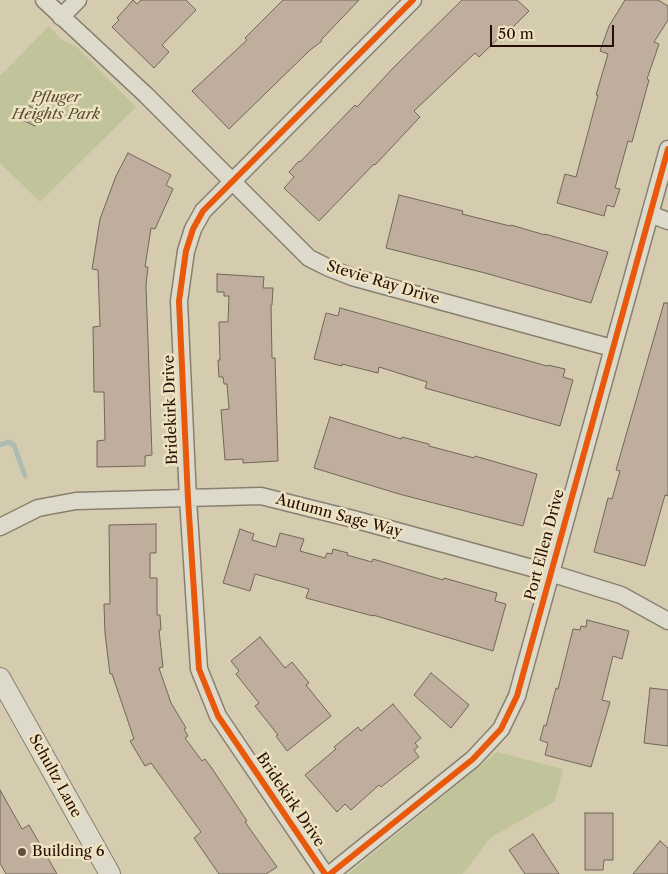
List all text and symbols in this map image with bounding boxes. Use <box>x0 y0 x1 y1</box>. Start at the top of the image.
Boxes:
scale bar <box>493 15 617 47</box>
text: 50 m <box>498 24 534 43</box>
park label: Pfluger Heights Park <box>12 89 100 124</box>
street label: Stevie Ray Drive <box>324 257 442 309</box>
street label: Bridekirk Drive <box>160 355 182 465</box>
street label: Port Ellen Drive <box>522 487 568 603</box>
street label: Autumn Sage Way <box>274 490 404 542</box>
street label: Schultz Lane <box>25 731 85 821</box>
street label: Bridekirk Drive <box>252 749 328 851</box>
place label: Building 6 <box>32 843 105 861</box>
marker: Building 6 <box>16 846 28 858</box>

